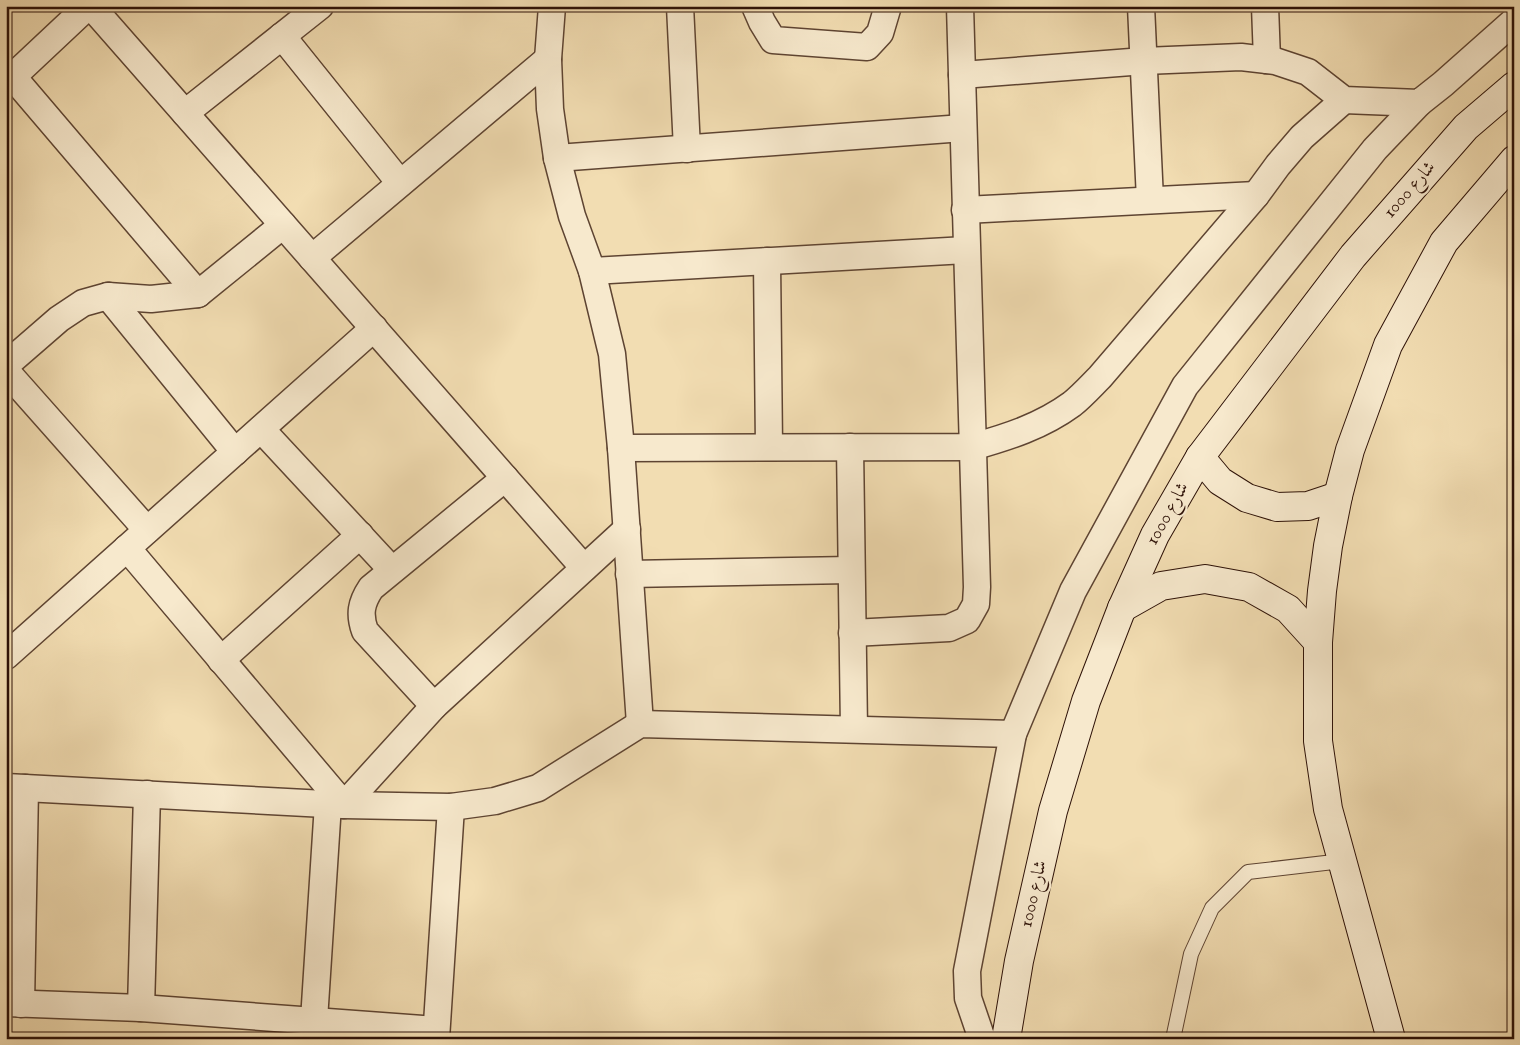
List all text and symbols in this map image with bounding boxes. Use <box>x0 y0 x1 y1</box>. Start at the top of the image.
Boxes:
street label: شارع 1000 <box>1379 157 1443 225</box>
street label: شارع 1000 <box>1141 479 1196 550</box>
street label: شارع 1000 <box>1015 858 1055 930</box>

